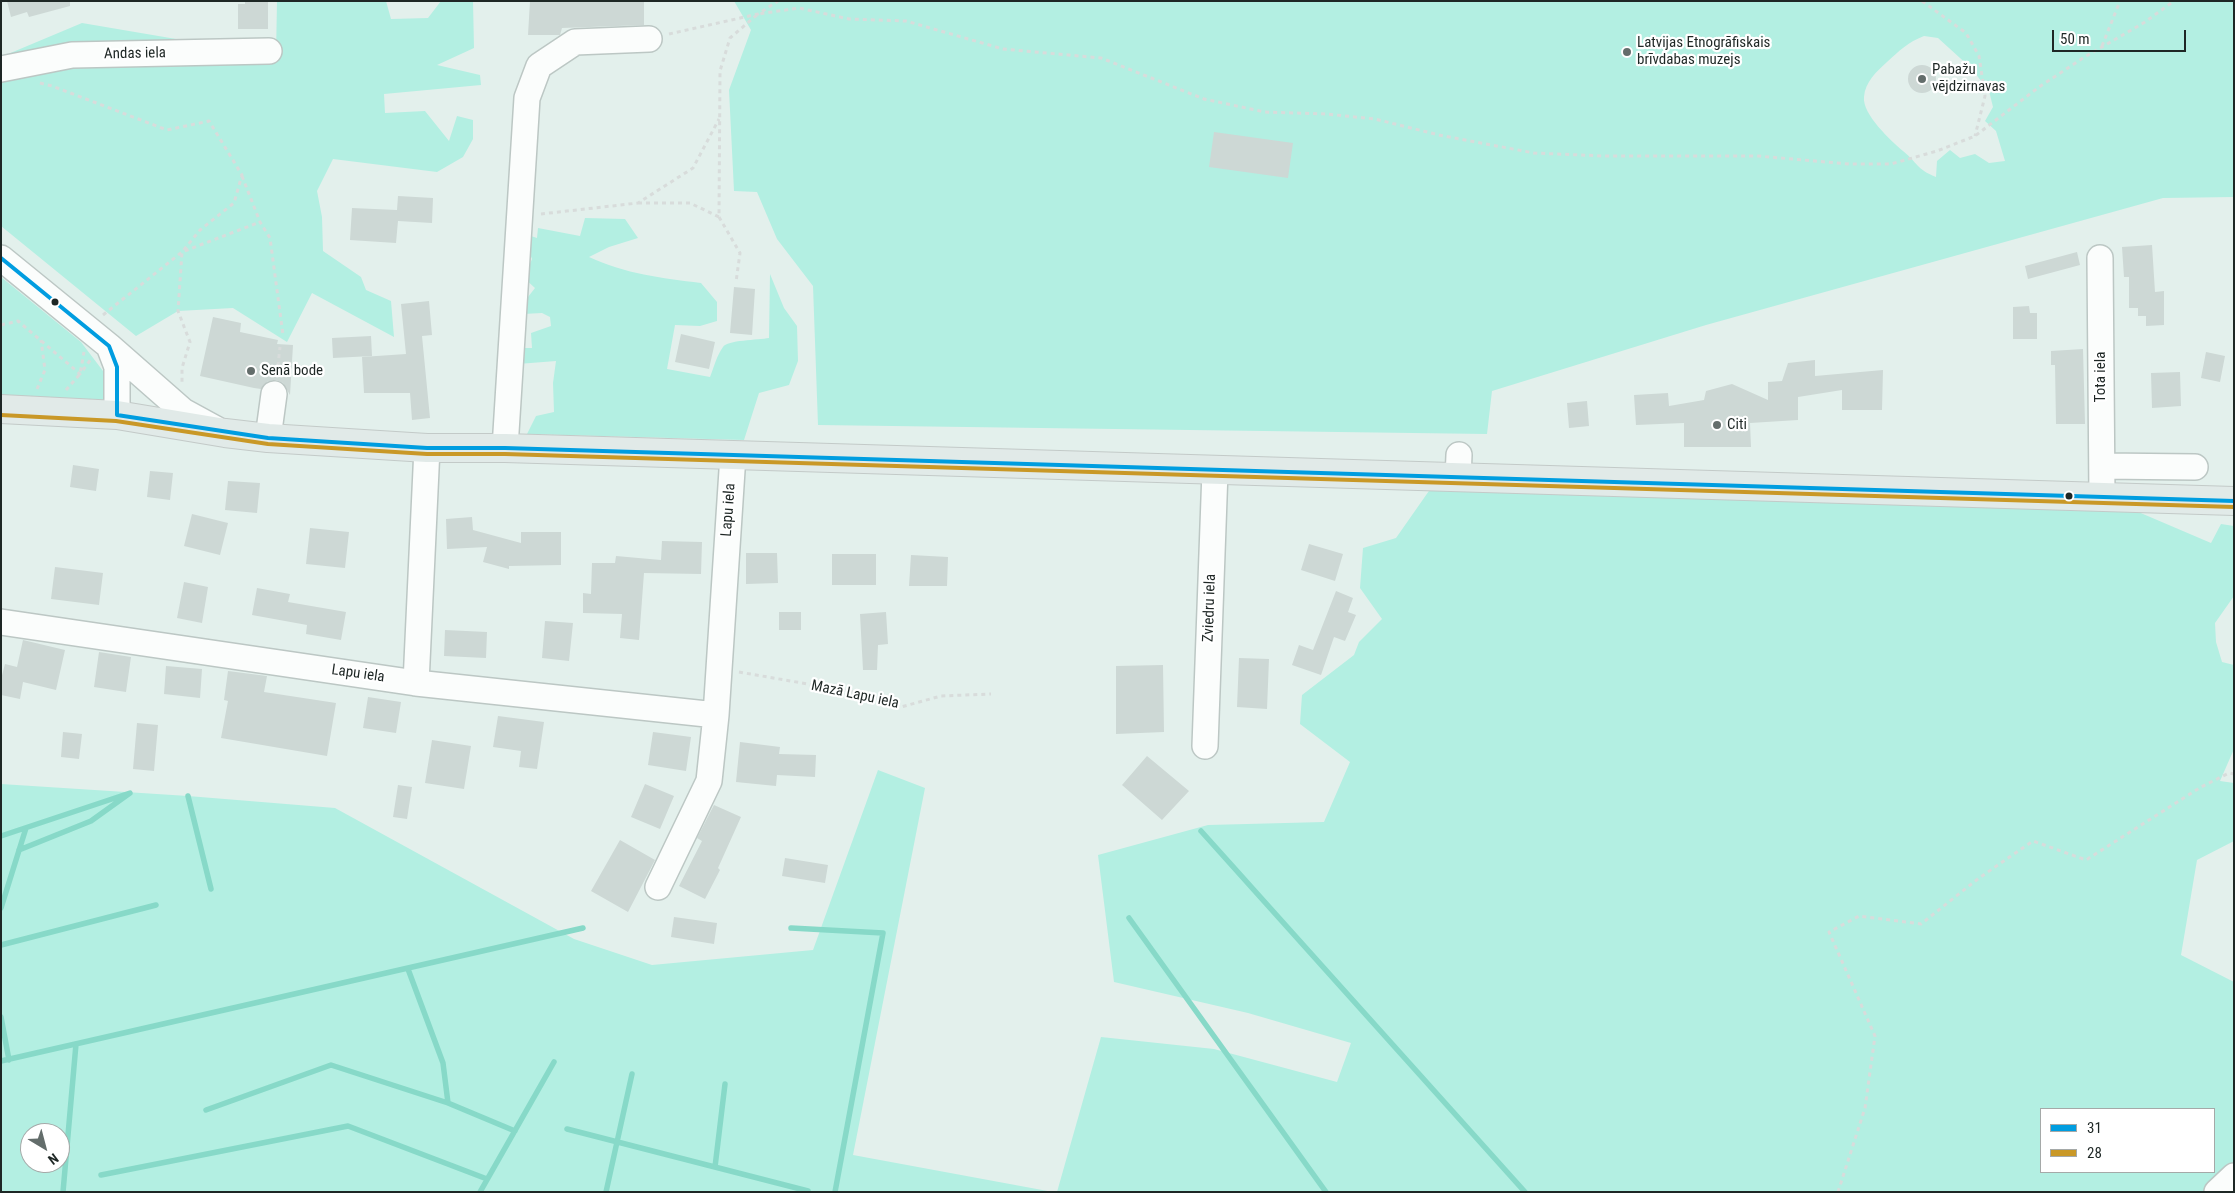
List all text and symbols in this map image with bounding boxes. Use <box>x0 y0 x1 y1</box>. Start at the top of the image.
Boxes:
scale bar <box>2055 20 2189 52</box>
text: 50 m <box>2060 30 2090 48</box>
place label: Latvijas Etnogrāfiskais brīvdabas muzejs <box>1637 34 1770 69</box>
street label: Andas iela <box>104 44 166 64</box>
marker: Latvijas Etnogrāfiskais brīvdabas muzejs <box>1621 46 1633 58</box>
place label: Pabažu vējdzirnavas <box>1932 61 2005 96</box>
marker: Pabažu vējdzirnavas <box>1916 73 1928 85</box>
unlabelled marker <box>50 297 60 307</box>
street label: Tota iela <box>2092 352 2110 402</box>
place label: Senā bode <box>261 362 323 380</box>
marker: Senā bode <box>245 365 257 377</box>
place label: Citi <box>1727 416 1747 434</box>
marker: Citi <box>1711 419 1723 431</box>
street label: Lapu iela <box>718 483 740 537</box>
unlabelled marker <box>2064 491 2074 501</box>
street label: Zviedru iela <box>1200 574 1220 642</box>
street label: Lapu iela <box>330 661 386 687</box>
street label: Mazā Lapu iela <box>809 677 901 713</box>
legend <box>2040 1108 2215 1173</box>
text: 31 <box>2087 1119 2102 1137</box>
north arrow <box>20 1123 70 1173</box>
text: 28 <box>2087 1144 2102 1162</box>
text: N <box>45 1150 62 1168</box>

